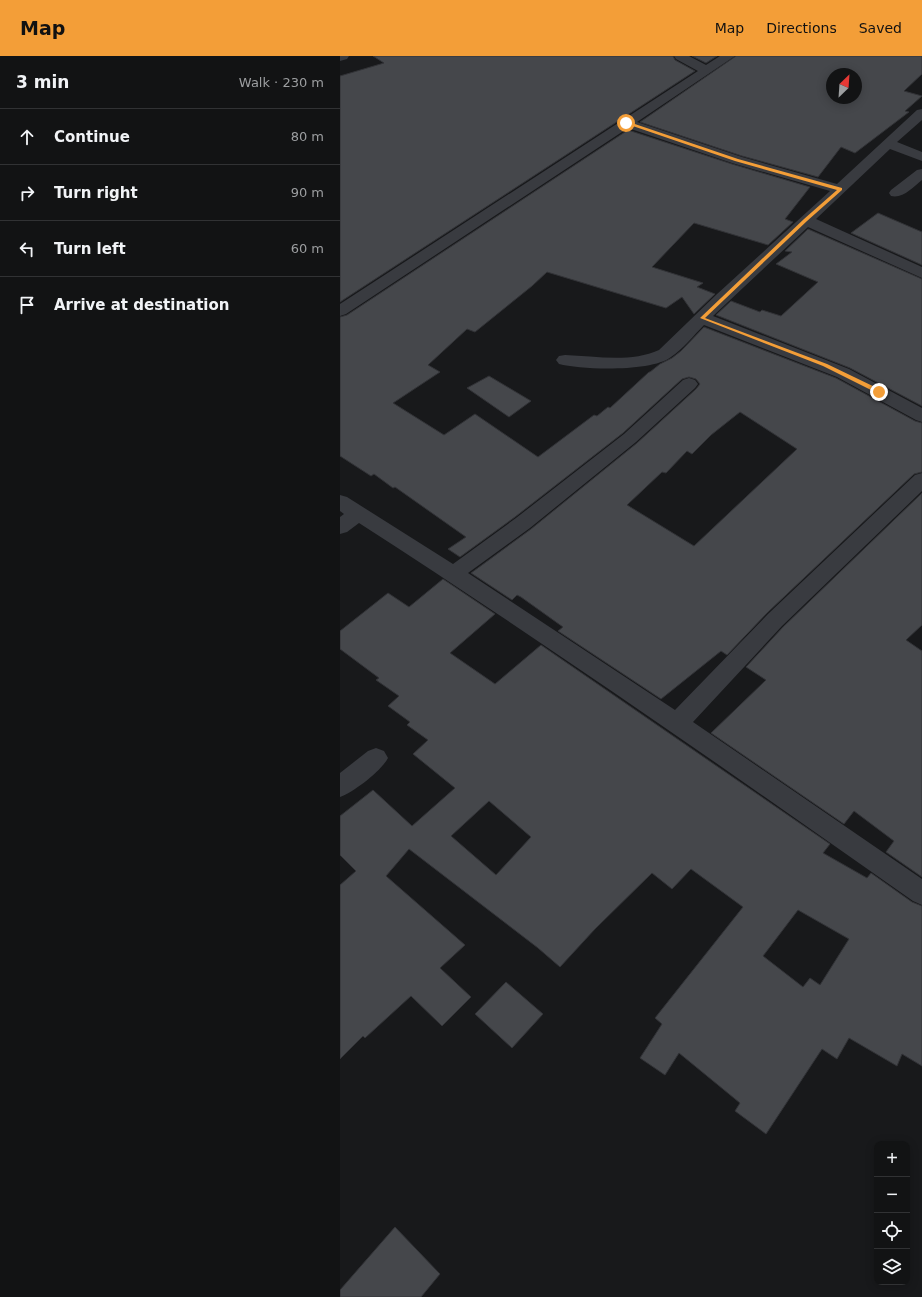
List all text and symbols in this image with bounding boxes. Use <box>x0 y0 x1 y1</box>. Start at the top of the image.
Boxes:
text: Map <box>20 17 65 39</box>
text: Map <box>715 20 744 36</box>
text: Directions <box>766 20 837 36</box>
text: Saved <box>859 20 902 36</box>
north arrow <box>826 68 862 104</box>
text: 3 min <box>16 72 69 92</box>
text: Walk · 230 m <box>239 75 324 90</box>
route start <box>617 114 635 132</box>
icon: ahead <box>16 126 38 148</box>
text: Continue <box>54 128 130 146</box>
text: 80 m <box>291 129 324 144</box>
icon: right <box>16 182 38 204</box>
text: Turn right <box>54 184 138 202</box>
text: 90 m <box>291 185 324 200</box>
icon: left <box>16 238 38 260</box>
text: Turn left <box>54 240 126 258</box>
text: 60 m <box>291 241 324 256</box>
icon: arrive <box>16 294 38 316</box>
text: Arrive at destination <box>54 296 229 314</box>
route end <box>870 383 888 401</box>
map controls <box>874 1141 910 1285</box>
button: + <box>874 1141 910 1177</box>
button: − <box>874 1177 910 1213</box>
button: locate <box>874 1213 910 1249</box>
button: layers <box>874 1249 910 1285</box>

